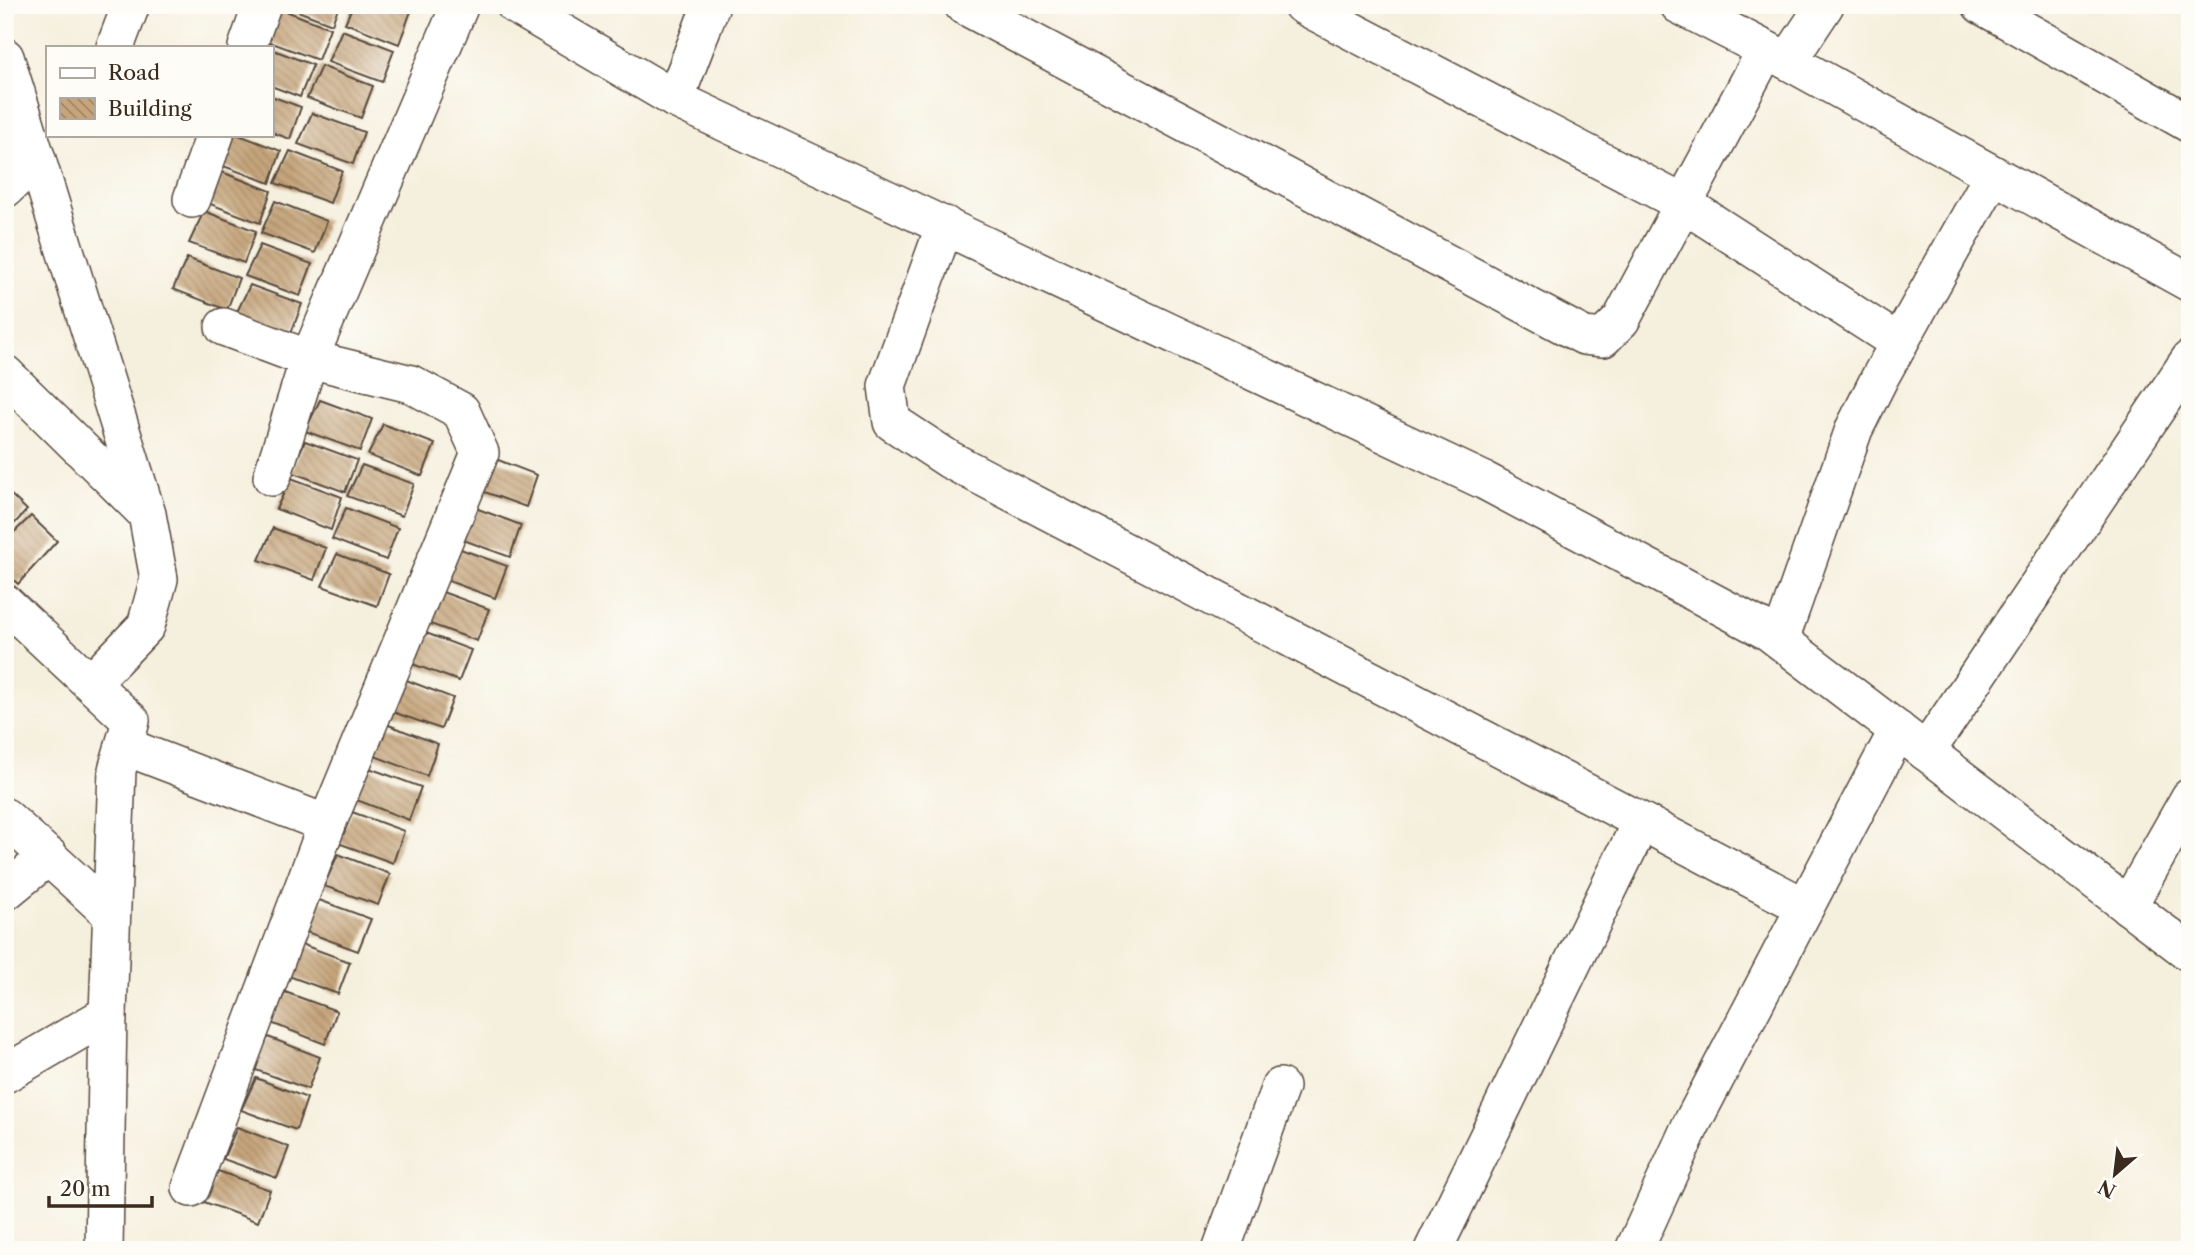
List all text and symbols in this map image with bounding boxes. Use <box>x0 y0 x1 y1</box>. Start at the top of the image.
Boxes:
legend <box>46 46 273 136</box>
text: Road <box>108 60 160 85</box>
text: Building <box>108 96 193 121</box>
north arrow <box>2080 1140 2150 1210</box>
scale bar <box>49 1164 152 1208</box>
text: N <box>2095 1175 2120 1203</box>
text: 20 m <box>60 1176 111 1201</box>

